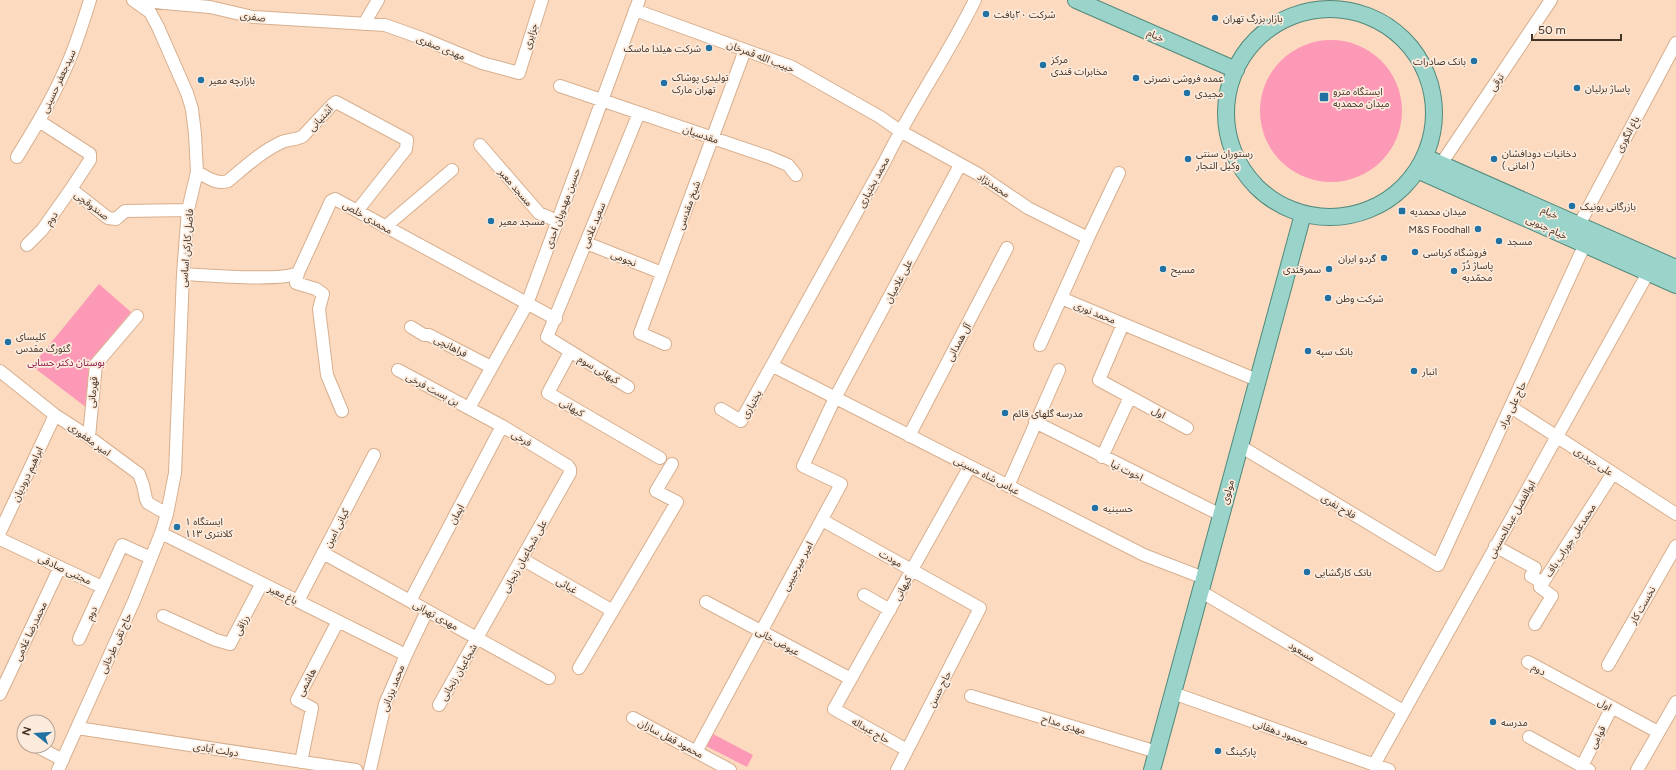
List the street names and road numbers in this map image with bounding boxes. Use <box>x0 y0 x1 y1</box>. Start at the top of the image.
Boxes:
street label: صفری <box>239 8 266 25</box>
street label: جزایری <box>520 21 541 51</box>
street label: خیام <box>1144 26 1166 47</box>
street label: مهدی صفری <box>415 32 467 63</box>
street label: حبیب الله قمرخان <box>725 38 796 75</box>
street label: سیدجعفر حسینی <box>38 47 79 115</box>
street label: ترقی <box>1486 71 1507 94</box>
street label: آشتیانی <box>305 102 336 134</box>
street label: باغ انگوری <box>1612 114 1643 155</box>
street label: مقدسیان <box>681 122 720 147</box>
street label: محمد بختیاری <box>855 155 892 210</box>
street label: مسجد معبر <box>495 165 536 209</box>
street label: حسین مهدویان احدی <box>542 166 583 250</box>
street label: محمدنژاد <box>975 170 1012 201</box>
street label: شیخ مقدسی <box>674 179 704 232</box>
street label: صندوقچی <box>72 188 112 223</box>
street label: محمدی خلص <box>341 198 395 237</box>
street label: سعید غلامی <box>578 200 609 250</box>
street label: خیام <box>1538 203 1560 224</box>
street label: فاضل کارکن اساسی <box>177 208 196 288</box>
street label: دوم <box>42 209 63 229</box>
street label: خیام جنوبی <box>1523 213 1570 244</box>
street label: نجومی <box>609 247 639 270</box>
street label: علی غلامیان <box>882 257 915 305</box>
street label: محمد نوری <box>1072 298 1118 327</box>
street label: آل همدانی <box>943 320 974 363</box>
street label: فراهانچی <box>432 333 470 361</box>
street label: کیهانی سوم <box>575 352 622 389</box>
street label: بن بست فرخی <box>404 370 462 409</box>
street label: قهرمانی <box>85 375 100 408</box>
street label: حاج علی مراد <box>1496 379 1530 432</box>
street label: بختیاری <box>738 387 765 421</box>
street label: کیهانی <box>557 395 587 420</box>
street label: اول <box>1150 403 1168 421</box>
street label: امیر مغفوری <box>66 420 113 459</box>
street label: فرخی <box>509 427 535 450</box>
street label: علی حیدری <box>1572 444 1616 479</box>
street label: ابراهیم درودیان <box>9 445 47 504</box>
street label: عباس شاه حسینی <box>952 453 1022 498</box>
street label: اخوت نیا <box>1108 457 1145 484</box>
street label: مولوی <box>1218 478 1237 506</box>
street label: ابوالفضل عبدالحسینی <box>1485 478 1538 561</box>
street label: فلاح نفری <box>1318 491 1359 523</box>
street label: محمدعلی جوراب باف <box>1542 501 1599 579</box>
street label: ایمان <box>446 502 467 527</box>
street label: کیانی امین <box>321 506 352 550</box>
street label: علی شجاعیان زنجانی <box>499 518 550 595</box>
street label: امیر میرحبیبی <box>779 539 816 593</box>
street label: مودت <box>877 547 905 570</box>
street label: مجتبی صادقی <box>36 551 93 587</box>
street label: کیهانی <box>890 573 915 603</box>
street label: غیاثی <box>554 574 580 597</box>
street label: باغ معیر <box>265 581 300 608</box>
street label: نخست کار <box>1626 584 1659 627</box>
street label: مهدی تهرانی <box>411 598 461 633</box>
street label: محمدرضا غلامی <box>11 599 50 663</box>
street label: دوم <box>83 604 102 623</box>
street label: حاج تقی طرخانی <box>96 611 135 676</box>
street label: رزاقی <box>231 612 252 638</box>
street label: عیوض خانی <box>754 624 802 658</box>
street label: مسعود <box>1286 639 1317 664</box>
street label: شجاعیان زنجانی <box>437 641 480 703</box>
street label: دوم <box>1528 660 1548 680</box>
street label: محمد یزدانی <box>378 663 407 713</box>
street label: هاشمی <box>294 666 319 698</box>
street label: حاج حسن <box>925 669 955 710</box>
street label: اول <box>1596 695 1614 713</box>
street label: مهدی مداح <box>1040 712 1087 738</box>
street label: حاج عبداله <box>849 715 892 747</box>
street label: محمود قفل سازان <box>636 716 706 761</box>
street label: محمود دهقانی <box>1251 716 1310 748</box>
street label: قوامی <box>1586 723 1609 751</box>
street label: دولت آبادی <box>192 740 240 760</box>

